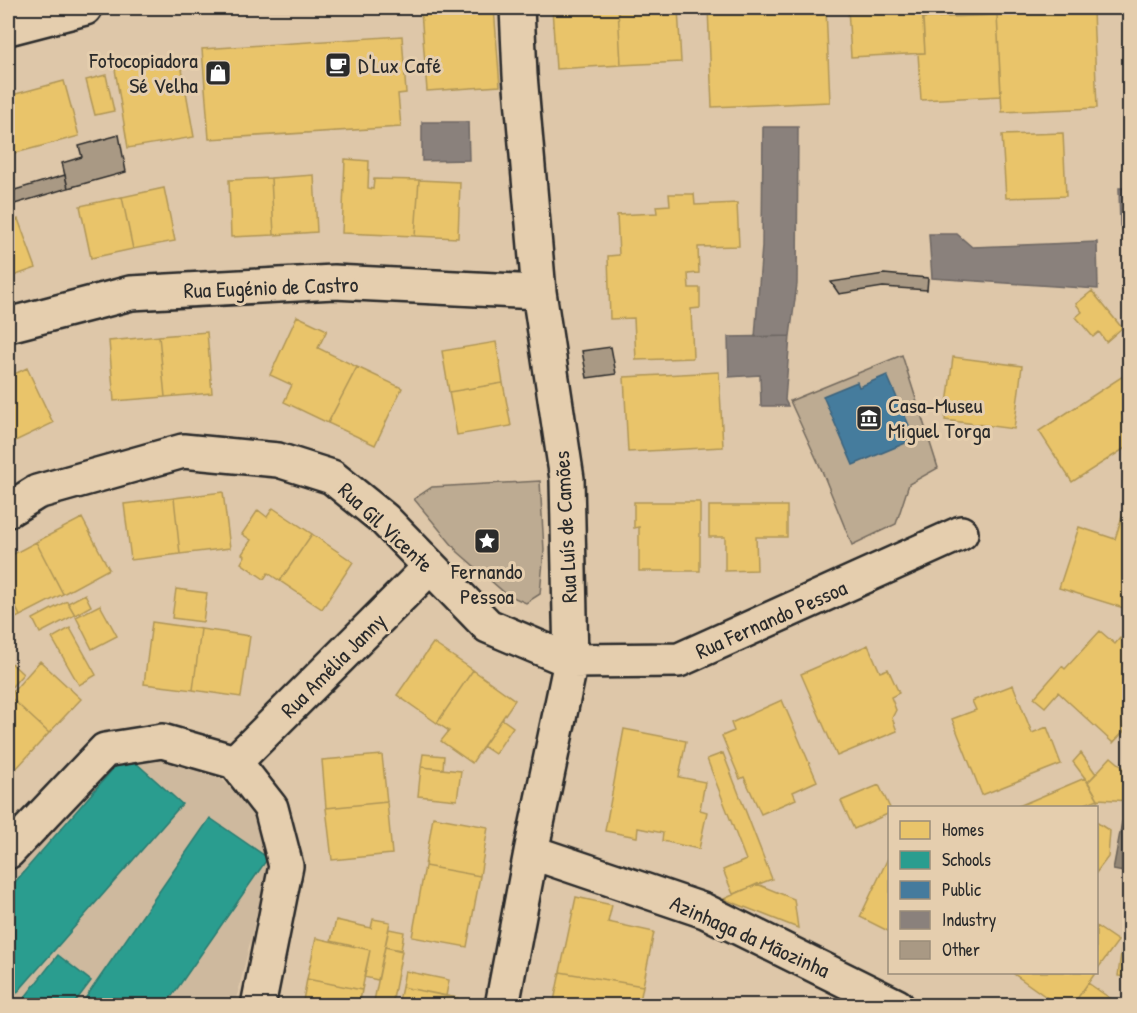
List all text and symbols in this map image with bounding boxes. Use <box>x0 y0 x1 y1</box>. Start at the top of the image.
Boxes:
place label: Fotocopiadora Sé Velha <box>89 45 198 100</box>
cafe icon: D'Lux Café <box>323 50 353 80</box>
place label: D'Lux Café <box>358 50 442 80</box>
shop icon: Fotocopiadora Sé Velha <box>203 58 233 88</box>
street label: Rua Eugénio de Castro <box>183 269 359 305</box>
place label: Casa-Museu Miguel Torga <box>888 390 991 445</box>
museum icon: Casa-Museu Miguel Torga <box>854 403 884 433</box>
street label: Rua Luís de Camões <box>546 450 584 604</box>
street label: Rua Gil Vicente <box>332 475 440 579</box>
place icon: Fernando Pessoa <box>472 526 502 556</box>
place label: Fernando Pessoa <box>450 556 523 611</box>
street label: Rua Fernando Pessoa <box>691 572 852 666</box>
street label: Rua Amélia Janny <box>274 606 392 724</box>
legend <box>888 806 1098 974</box>
text: Homes <box>942 817 984 842</box>
text: Schools <box>942 847 991 872</box>
text: Public <box>942 877 981 902</box>
street label: Azinhaga da Mãozinha <box>666 887 835 985</box>
text: Industry <box>942 907 997 932</box>
text: Other <box>942 937 980 962</box>

